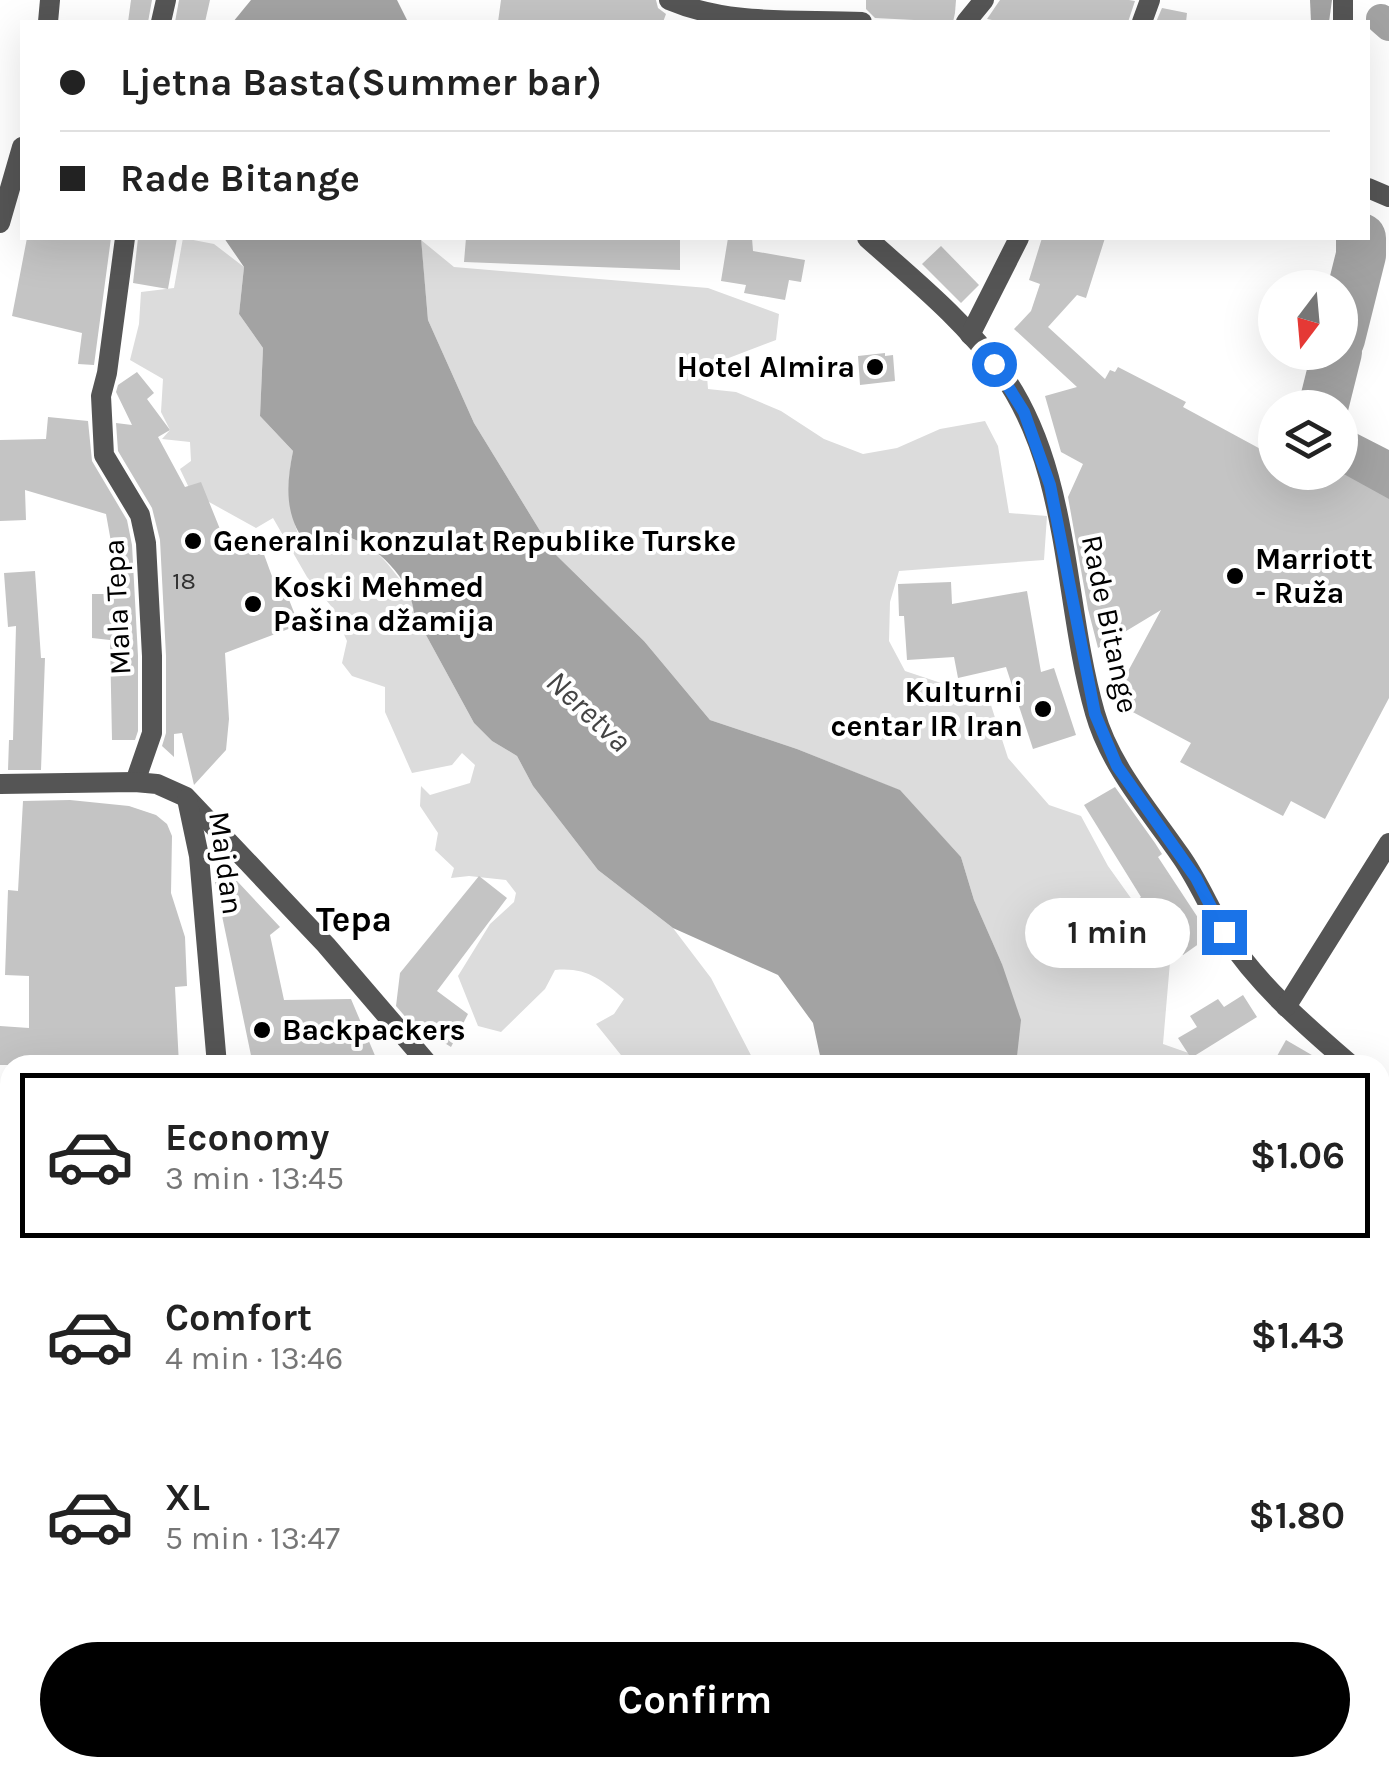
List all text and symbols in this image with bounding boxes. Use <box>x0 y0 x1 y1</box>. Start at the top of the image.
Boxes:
text: Ljetna Basta(Summer bar) <box>120 60 602 105</box>
text: Rade Bitange <box>120 156 360 201</box>
north arrow <box>1258 270 1358 370</box>
map controls <box>1258 270 1358 490</box>
route start <box>972 342 1017 387</box>
place label: Hotel Almira <box>677 349 855 385</box>
marker: Hotel Almira <box>864 356 886 378</box>
button: layers <box>1258 390 1358 490</box>
place label: Generalni konzulat Republike Turske <box>213 523 736 559</box>
marker: Generalni konzulat Republike Turske <box>182 530 204 552</box>
street label: Rade Bitange <box>1074 532 1146 716</box>
street label: Mala Tepa <box>95 538 139 676</box>
place label: Marriott - Ruža <box>1255 541 1373 611</box>
marker: Marriott - Ruža <box>1224 565 1246 587</box>
house number: 18 <box>172 566 196 595</box>
place label: Koski Mehmed Pašina džamija <box>273 569 494 639</box>
marker: Koski Mehmed Pašina džamija <box>242 593 264 615</box>
water label: Neretva <box>539 663 638 760</box>
place label: Kulturni centar IR Iran <box>831 674 1023 744</box>
marker: Kulturni centar IR Iran <box>1032 698 1054 720</box>
street label: Majdan <box>201 809 251 917</box>
callout: 1 min <box>1024 897 1189 967</box>
district label: Tepa <box>316 899 392 940</box>
route end <box>1202 910 1247 955</box>
text: 1 min <box>1067 914 1148 951</box>
place label: Backpackers <box>282 1012 466 1048</box>
marker: Backpackers <box>251 1019 273 1041</box>
icon: car <box>45 1111 135 1201</box>
text: Economy <box>165 1115 329 1160</box>
text: $1.06 <box>1250 1133 1345 1178</box>
text: 3 min · 13:45 <box>165 1160 344 1197</box>
icon: car <box>45 1291 135 1381</box>
text: Comfort <box>165 1295 312 1340</box>
text: $1.43 <box>1251 1313 1345 1358</box>
text: 4 min · 13:46 <box>165 1340 343 1377</box>
icon: car <box>45 1471 135 1561</box>
text: XL <box>165 1475 210 1520</box>
text: $1.80 <box>1248 1493 1345 1538</box>
text: 5 min · 13:47 <box>165 1520 340 1557</box>
button: Confirm <box>40 1642 1350 1757</box>

